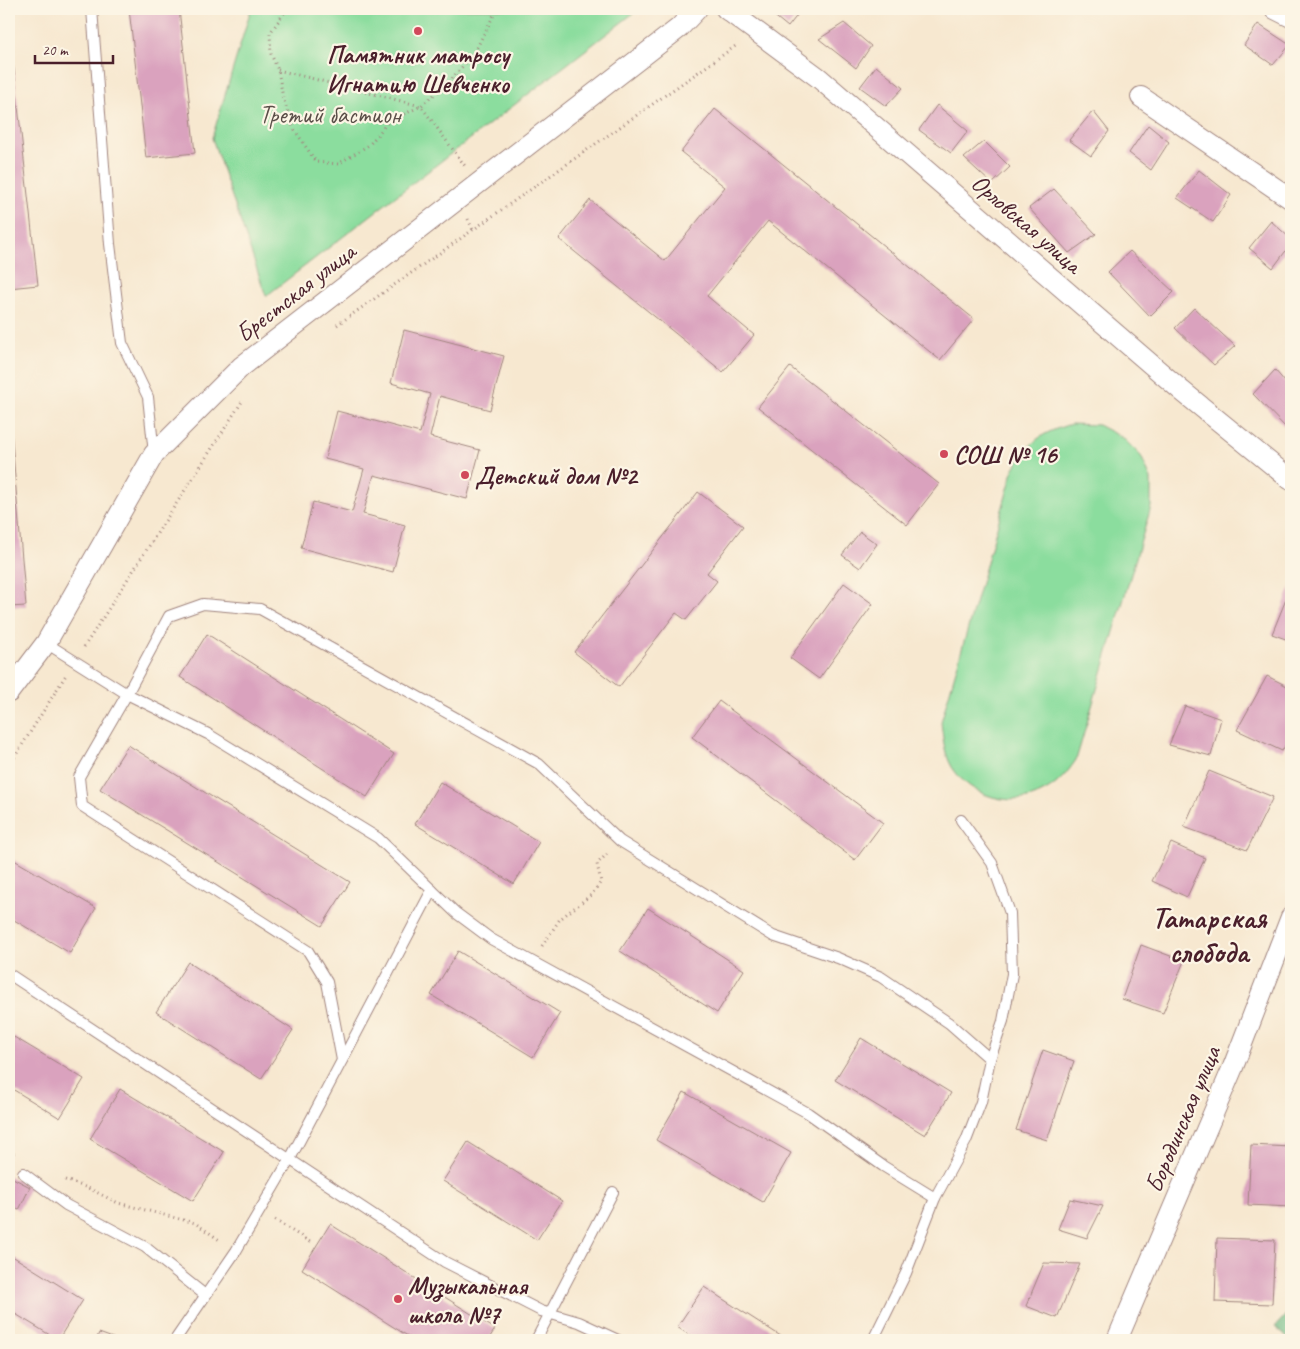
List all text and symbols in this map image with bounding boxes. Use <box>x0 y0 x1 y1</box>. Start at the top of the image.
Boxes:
marker: Памятник матросу Игнатию Шевченко <box>412 25 424 37</box>
scale bar <box>35 32 112 64</box>
place label: Памятник матросу Игнатию Шевченко <box>327 39 512 100</box>
text: 20 m <box>42 41 69 60</box>
park label: Третий бастион <box>259 99 402 131</box>
street label: Орловская улица <box>964 167 1090 282</box>
street label: Брестская улица <box>229 234 364 350</box>
place label: СОШ № 16 <box>954 439 1059 471</box>
marker: СОШ № 16 <box>938 448 950 460</box>
place label: Детский дом №2 <box>475 460 639 492</box>
marker: Детский дом №2 <box>459 469 471 481</box>
district label: Татарская слобода <box>1152 899 1268 971</box>
street label: Бородинская улица <box>1138 1040 1229 1197</box>
place label: Музыкальная школа №7 <box>408 1270 529 1331</box>
marker: Музыкальная школа №7 <box>392 1293 404 1305</box>

